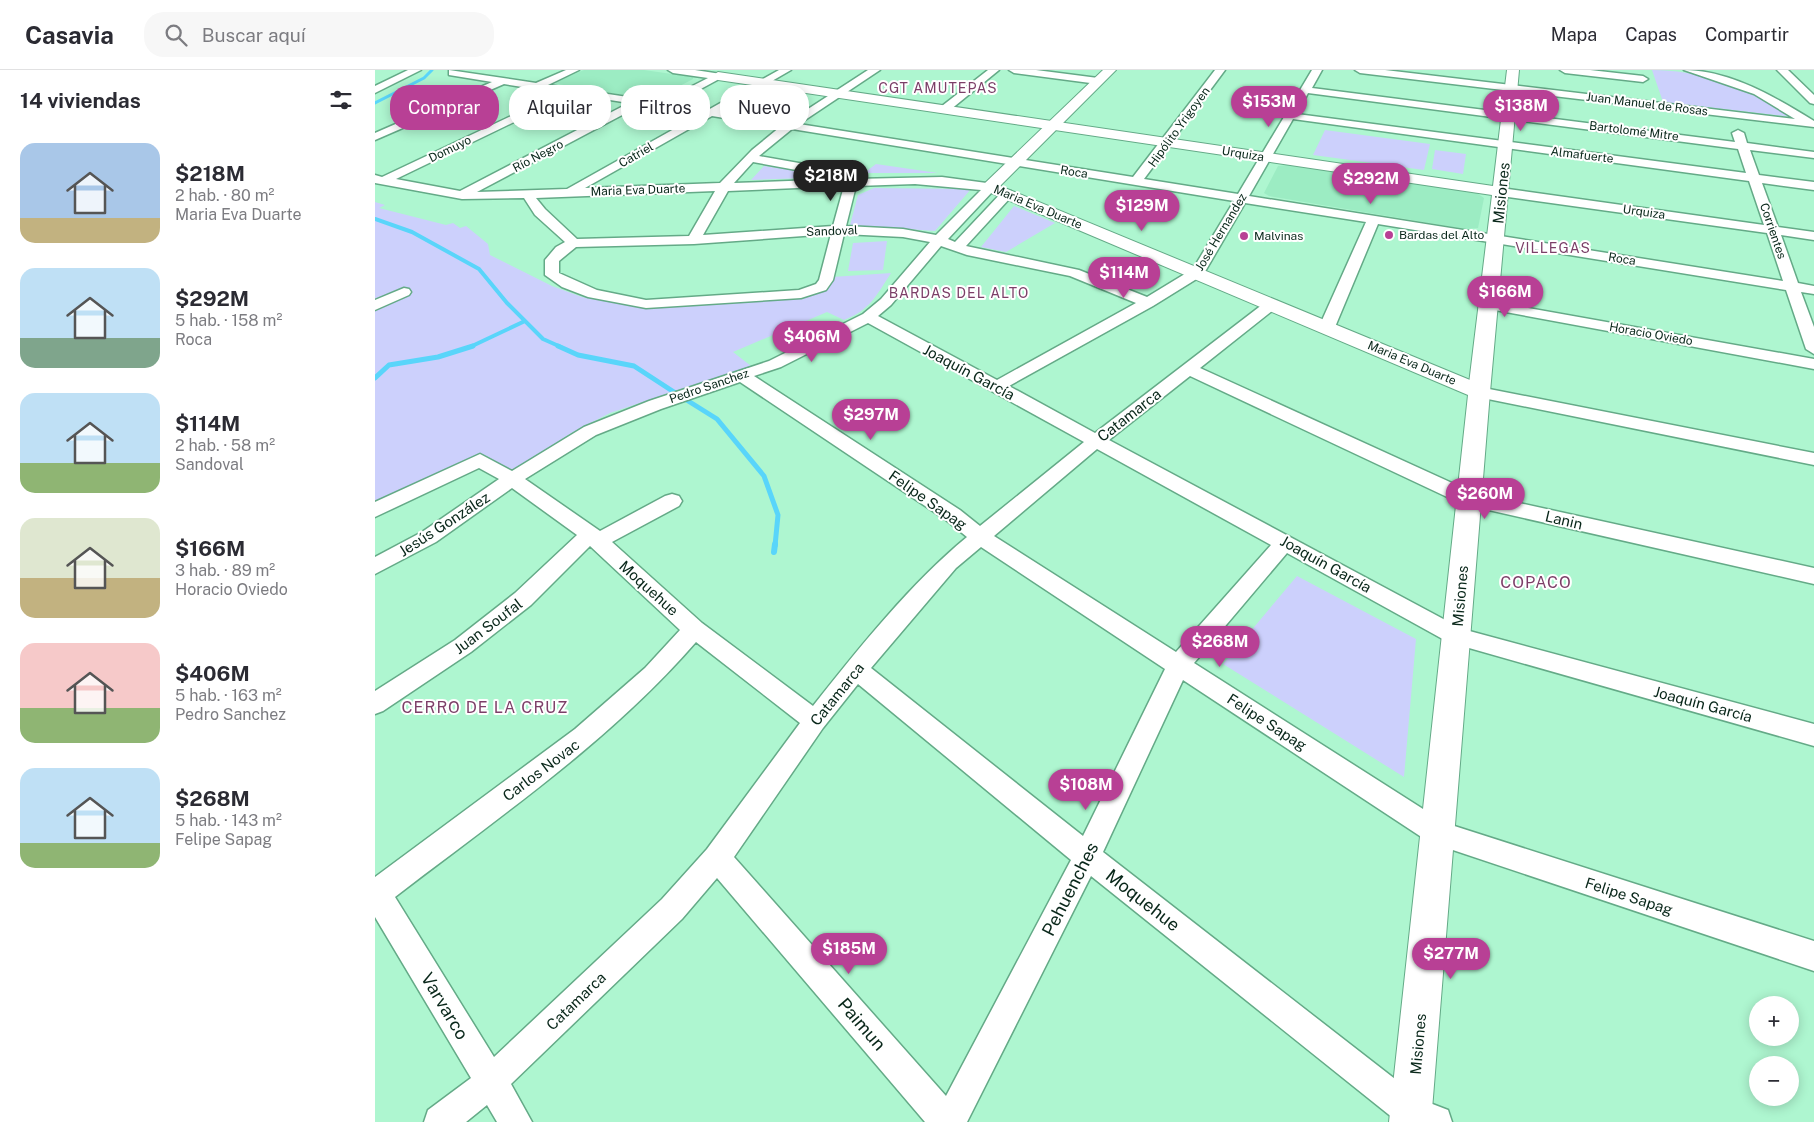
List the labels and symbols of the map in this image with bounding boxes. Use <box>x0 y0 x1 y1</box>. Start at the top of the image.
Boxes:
district label: CGT AMUTEPAS <box>878 80 998 96</box>
street label: Hipólito Yrigoyen <box>1145 84 1213 170</box>
pin: $153M <box>1234 85 1304 128</box>
pin: $138M <box>1486 90 1556 132</box>
street label: Juan Manuel de Rosas <box>1585 90 1709 118</box>
street label: Bartolomé Mitre <box>1588 119 1680 143</box>
street label: Domuyo <box>426 133 474 165</box>
street label: Río Negro <box>510 137 566 175</box>
street label: Catriel <box>616 139 656 170</box>
street label: Urquiza <box>1221 144 1265 164</box>
street label: Almafuerte <box>1550 144 1614 166</box>
pin: $218M <box>796 160 866 202</box>
pin: $292M <box>1336 162 1406 205</box>
street label: Misiones <box>1489 162 1513 224</box>
street label: Roca <box>1059 163 1089 181</box>
street label: Maria Eva Duarte <box>590 181 686 199</box>
street label: Maria Eva Duarte <box>992 182 1085 232</box>
pin: $129M <box>1107 190 1177 232</box>
street label: José Hernandez <box>1192 191 1250 273</box>
street label: Corrientes <box>1757 201 1789 261</box>
street label: Urquiza <box>1622 202 1666 222</box>
street label: Sandoval <box>806 223 858 239</box>
place label: Bardas del Alto <box>1399 228 1485 242</box>
place label: Malvinas <box>1254 229 1303 243</box>
marker: Bardas del Alto <box>1383 229 1395 241</box>
marker: Malvinas <box>1238 230 1250 242</box>
district label: VILLEGAS <box>1515 240 1591 256</box>
street label: Roca <box>1607 250 1637 268</box>
pin: $114M <box>1089 256 1159 299</box>
pin: $166M <box>1470 276 1540 318</box>
district label: BARDAS DEL ALTO <box>889 285 1029 301</box>
pin: $406M <box>777 320 847 363</box>
street label: Horacio Oviedo <box>1608 320 1694 348</box>
street label: Maria Eva Duarte <box>1366 338 1459 388</box>
street label: Joaquín García <box>920 341 1018 403</box>
street label: Pedro Sanchez <box>667 366 751 406</box>
street label: Catamarca <box>1094 385 1164 445</box>
pin: $297M <box>836 398 906 441</box>
street label: Felipe Sapag <box>886 467 970 533</box>
pin: $260M <box>1450 478 1520 520</box>
street label: Jesús González <box>395 488 493 560</box>
street label: Lanin <box>1544 507 1584 533</box>
street label: Joaquín García <box>1278 532 1374 596</box>
street label: Moquehue <box>616 557 682 619</box>
street label: Misiones <box>1449 565 1471 627</box>
district label: COPACO <box>1500 573 1572 592</box>
street label: Juan Soufal <box>450 595 526 657</box>
pin: $268M <box>1185 626 1255 668</box>
street label: Catamarca <box>807 659 867 729</box>
street label: Joaquín García <box>1652 683 1754 725</box>
street label: Felipe Sapag <box>1224 690 1310 754</box>
district label: CERRO DE LA CRUZ <box>402 698 568 717</box>
street label: Carlos Novac <box>499 736 583 804</box>
pin: $108M <box>1051 768 1121 811</box>
street label: Pehuenches <box>1037 839 1103 939</box>
street label: Moquehue <box>1102 865 1184 935</box>
street label: Felipe Sapag <box>1583 874 1675 918</box>
pin: $185M <box>814 932 884 975</box>
pin: $277M <box>1416 938 1486 980</box>
street label: Varvarco <box>417 969 473 1043</box>
street label: Catamarca <box>543 969 609 1033</box>
street label: Paimun <box>834 994 890 1054</box>
street label: Misiones <box>1407 1013 1429 1075</box>

